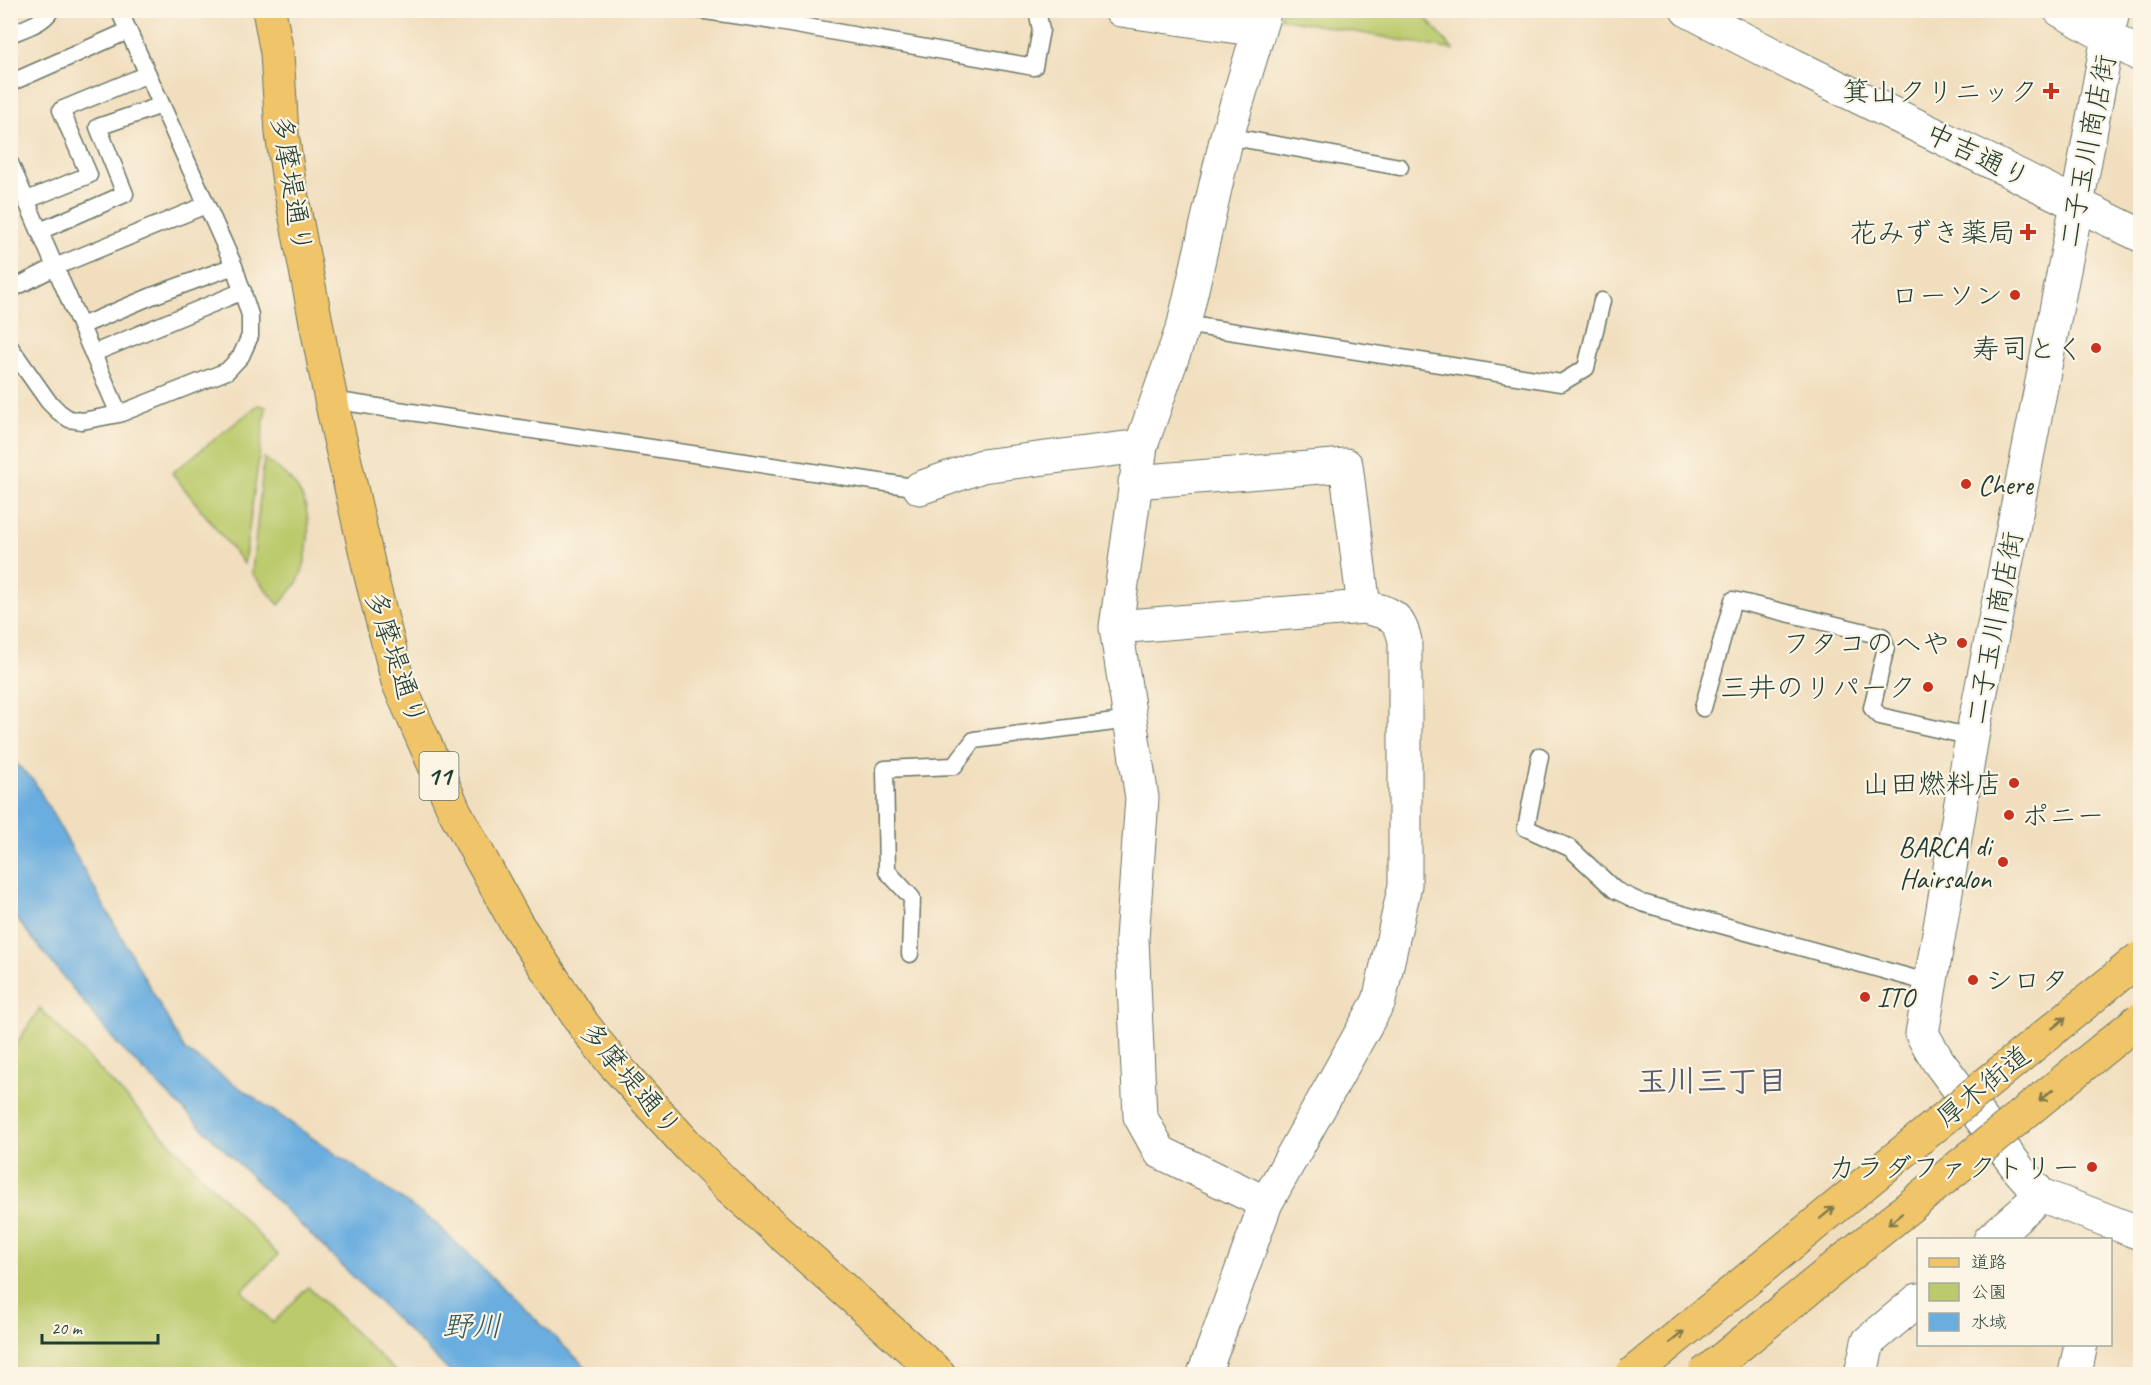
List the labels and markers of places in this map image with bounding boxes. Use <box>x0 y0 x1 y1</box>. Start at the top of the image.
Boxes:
place label: 箕山クリニック <box>1842 74 2038 109</box>
marker: 箕山クリニック <box>2042 82 2060 100</box>
place label: 花みずき薬局 <box>1849 215 2016 250</box>
marker: 花みずき薬局 <box>2021 225 2035 239</box>
place label: ローソン <box>1891 278 2003 313</box>
marker: ローソン <box>2008 288 2022 302</box>
place label: 寿司とく <box>1972 331 2084 366</box>
marker: 寿司とく <box>2089 341 2103 355</box>
place label: Chere <box>1978 467 2034 502</box>
marker: Chere <box>1959 477 1973 491</box>
place label: フタコのへや <box>1783 626 1950 661</box>
marker: フタコのへや <box>1955 636 1969 650</box>
place label: 三井のリパーク <box>1720 670 1916 705</box>
marker: 三井のリパーク <box>1921 680 1935 694</box>
place label: 山田燃料店 <box>1862 766 2002 801</box>
marker: 山田燃料店 <box>2007 776 2021 790</box>
place label: ポニー <box>2021 798 2104 833</box>
marker: ポニー <box>2002 808 2016 822</box>
place label: BARCA di Hairsalon <box>1898 829 1995 896</box>
marker: BARCA di Hairsalon <box>1996 855 2010 869</box>
place label: シロタ <box>1985 963 2069 998</box>
marker: シロタ <box>1966 973 1980 987</box>
place label: ITO <box>1877 980 1917 1015</box>
marker: ITO <box>1858 990 1872 1004</box>
place label: カラダファクトリー <box>1828 1150 2080 1185</box>
marker: カラダファクトリー <box>2085 1160 2099 1174</box>

